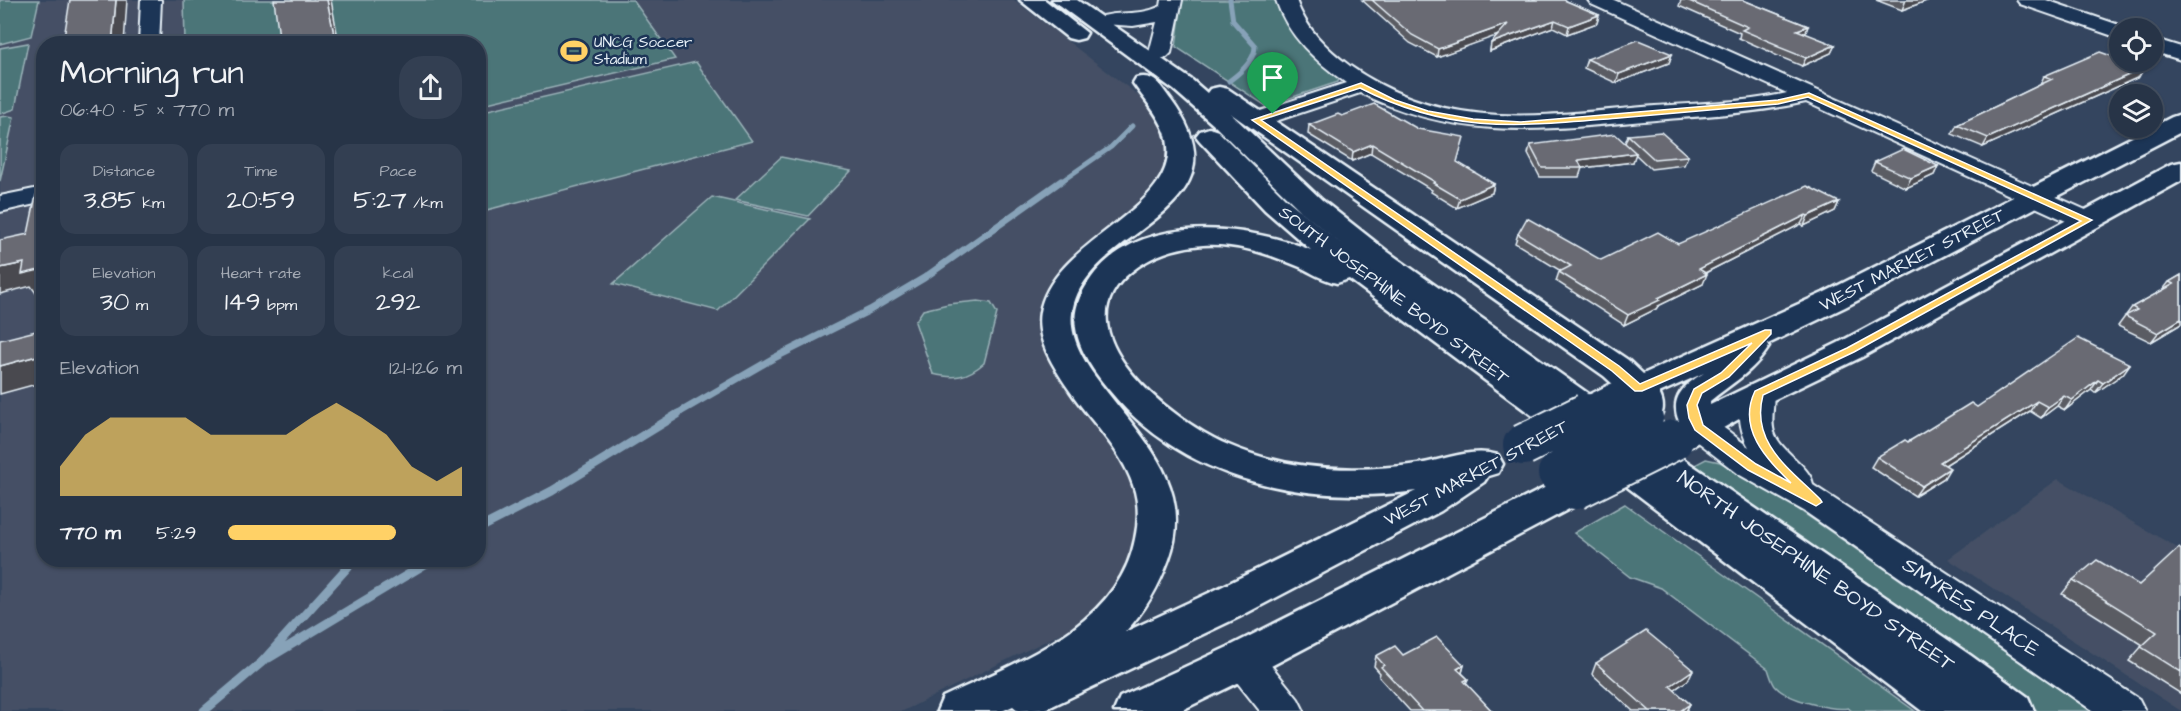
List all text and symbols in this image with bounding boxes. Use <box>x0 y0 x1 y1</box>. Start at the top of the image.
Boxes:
map controls <box>2109 18 2163 138</box>
button: locate <box>2109 18 2163 72</box>
place label: UNCG Soccer Stadium <box>594 32 692 70</box>
sports icon: UNCG Soccer Stadium <box>559 36 589 66</box>
text: Morning run <box>60 50 244 96</box>
pin <box>1247 52 1298 114</box>
button: share <box>399 56 462 119</box>
icon: arrive <box>1256 61 1289 94</box>
button: layers <box>2109 84 2163 138</box>
text: 06:40 · 5 × 770 m <box>60 96 234 124</box>
text: Distance <box>93 160 155 182</box>
text: Time <box>244 160 278 182</box>
text: Pace <box>379 160 417 182</box>
text: 3.85 <box>84 182 136 218</box>
text: 20:59 <box>227 182 295 218</box>
text: 5:27 <box>353 182 407 218</box>
text: km <box>136 192 164 214</box>
text: /km <box>407 192 443 214</box>
street label: SOUTH JOSEPHINE BOYD STREET <box>1274 200 1515 390</box>
street label: WEST MARKET STREET <box>1815 202 2010 318</box>
text: Elevation <box>93 262 155 284</box>
text: Heart rate <box>221 262 301 284</box>
text: kcal <box>383 262 413 284</box>
text: 30 <box>100 284 129 320</box>
text: 149 <box>225 284 261 320</box>
text: 292 <box>376 284 420 320</box>
text: m <box>129 294 148 316</box>
text: bpm <box>261 294 297 316</box>
text: Elevation <box>60 354 139 382</box>
text: 121–126 m <box>389 354 462 382</box>
street label: WEST MARKET STREET <box>1380 413 1573 532</box>
street label: NORTH JOSEPHINE BOYD STREET <box>1671 464 1961 679</box>
text: 770 m <box>60 519 121 547</box>
text: 5:29 <box>156 519 196 547</box>
street label: SMYRES PLACE <box>1897 550 2046 664</box>

